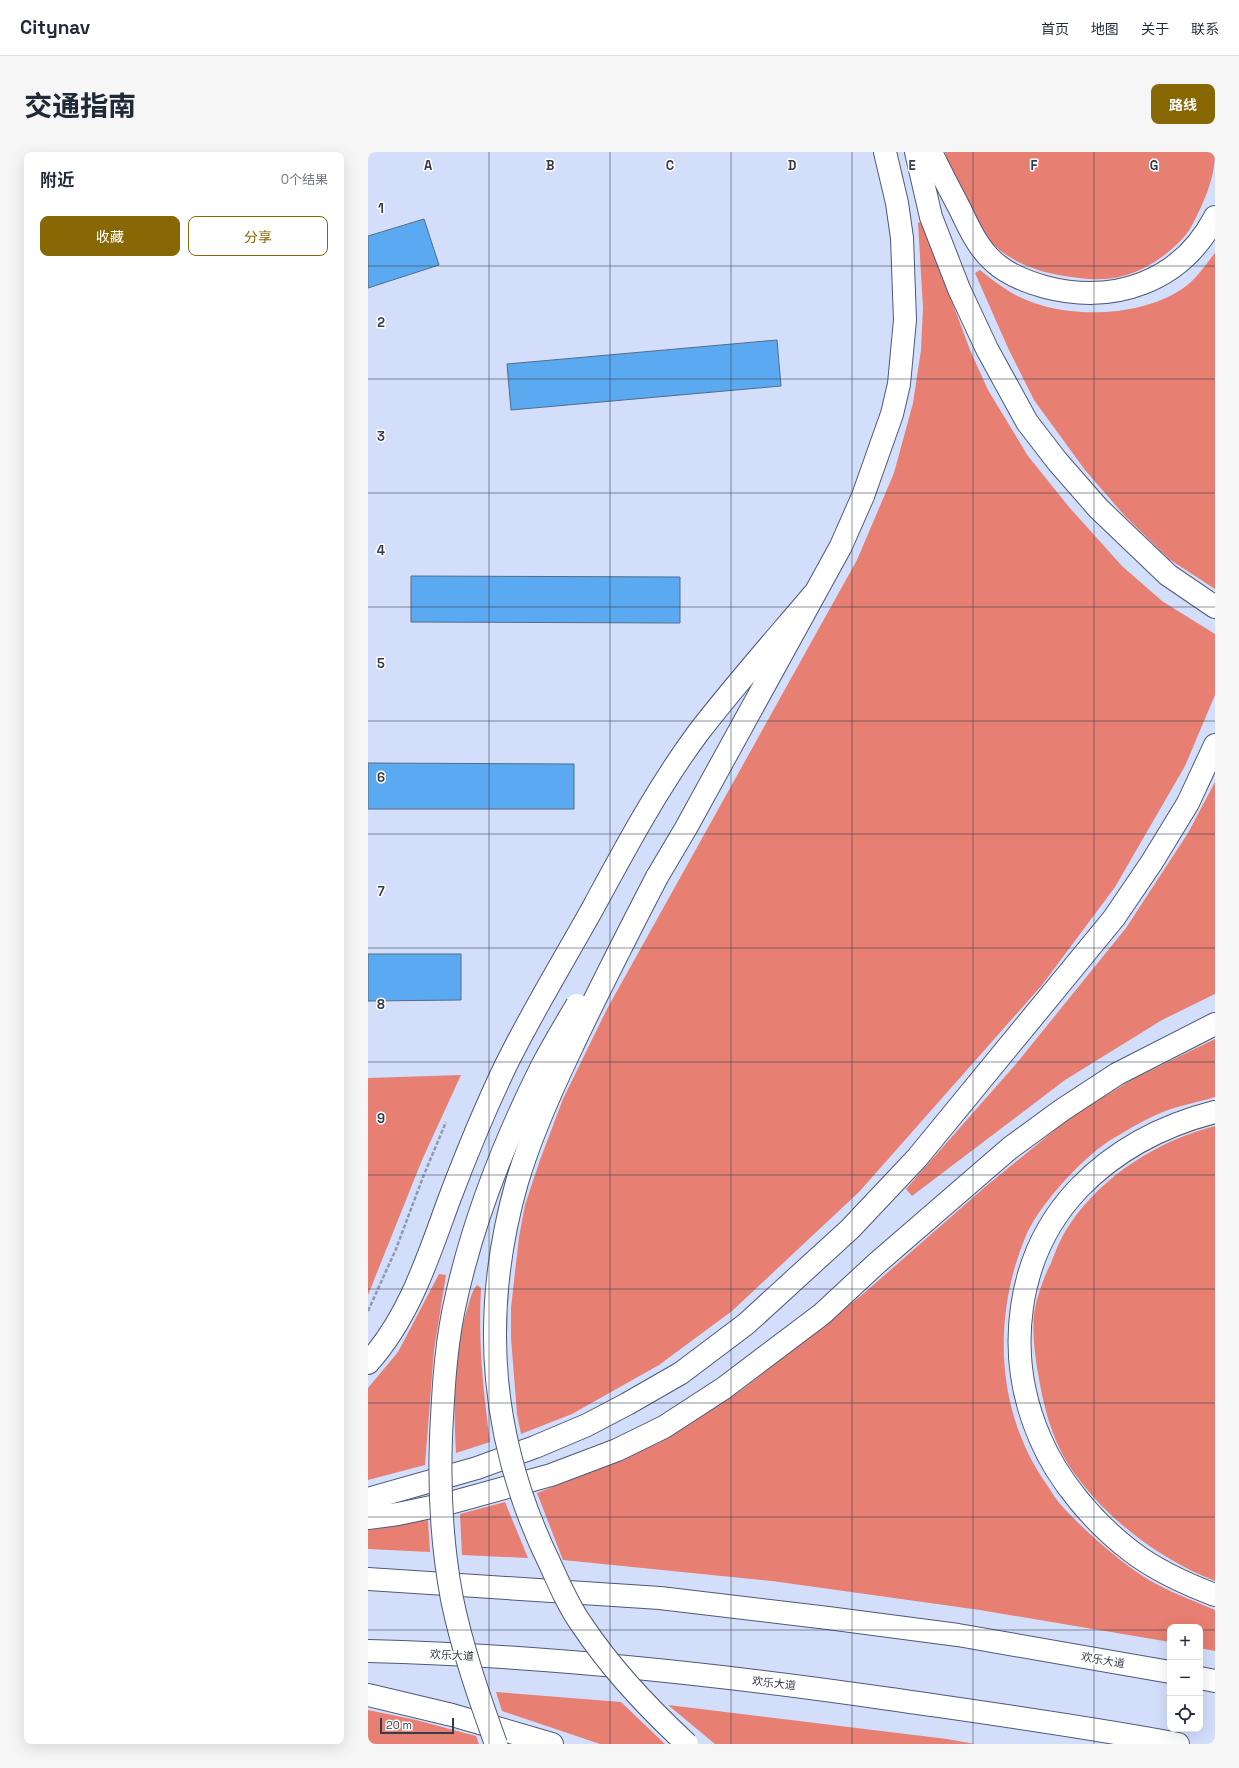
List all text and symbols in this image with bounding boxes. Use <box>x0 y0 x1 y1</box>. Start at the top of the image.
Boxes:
text: Citynav <box>20 15 90 40</box>
text: 首页 <box>1041 20 1069 38</box>
text: 地图 <box>1091 20 1119 38</box>
text: 关于 <box>1141 20 1169 38</box>
text: 联系 <box>1191 20 1219 38</box>
button: 路线 <box>1151 84 1215 124</box>
text: 交通指南 <box>24 88 136 124</box>
text: A <box>424 157 433 174</box>
text: B <box>546 157 555 174</box>
text: C <box>666 157 674 174</box>
text: D <box>788 157 797 174</box>
text: E <box>908 157 916 174</box>
text: F <box>1031 157 1038 174</box>
text: G <box>1150 157 1158 174</box>
text: 附近 <box>40 169 74 191</box>
text: 0个结果 <box>281 171 328 188</box>
text: 1 <box>378 200 384 217</box>
button: 收藏 <box>40 216 180 256</box>
button: 分享 <box>188 216 328 256</box>
text: 2 <box>377 314 385 331</box>
text: 3 <box>377 428 385 445</box>
text: 4 <box>377 542 385 559</box>
text: 5 <box>377 655 385 672</box>
text: 6 <box>377 769 385 786</box>
text: 7 <box>377 883 385 900</box>
text: 8 <box>377 996 385 1013</box>
text: 9 <box>377 1110 385 1127</box>
map controls <box>1167 1624 1203 1732</box>
button: + <box>1167 1624 1203 1660</box>
street label: 欢乐大道 <box>430 1647 474 1663</box>
street label: 欢乐大道 <box>1080 1649 1126 1671</box>
button: − <box>1167 1660 1203 1696</box>
street label: 欢乐大道 <box>751 1673 797 1693</box>
button: locate <box>1167 1696 1203 1732</box>
scale bar <box>380 1716 454 1735</box>
text: 20 m <box>386 1718 412 1732</box>

